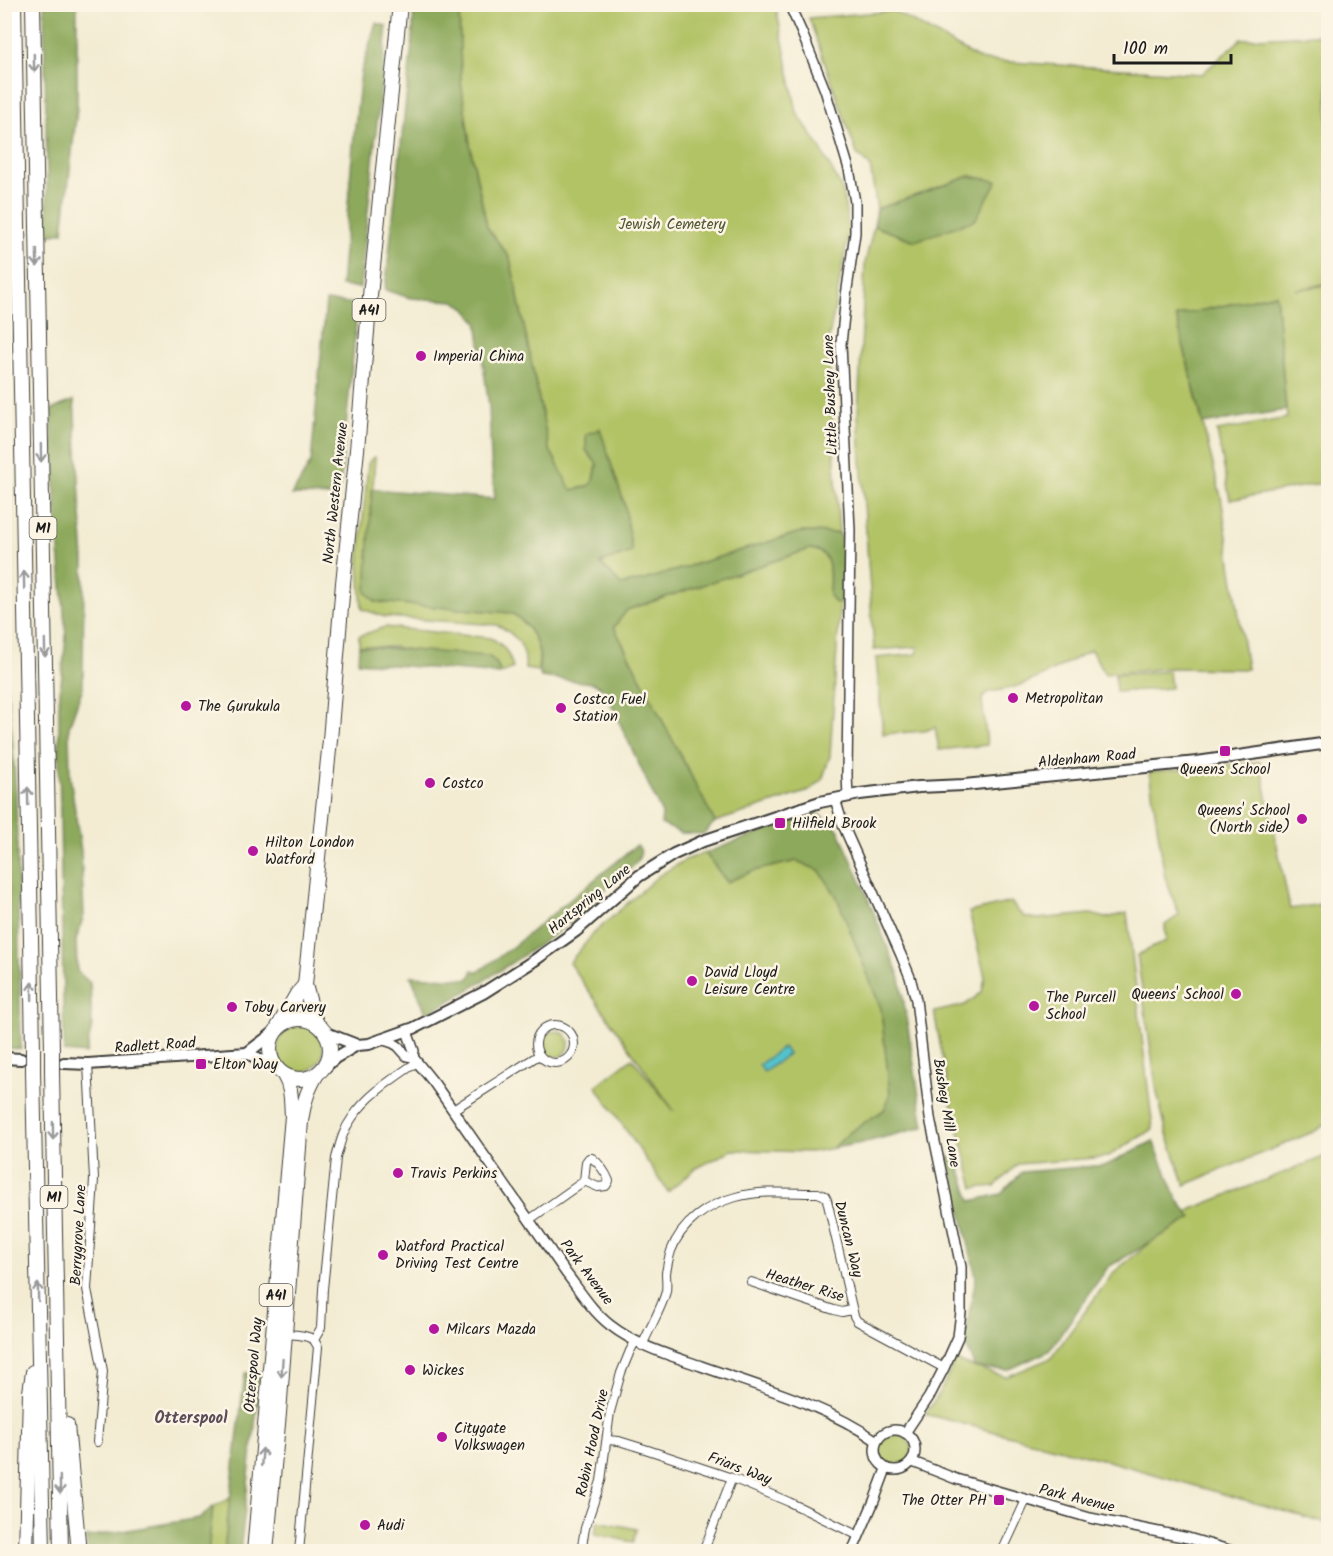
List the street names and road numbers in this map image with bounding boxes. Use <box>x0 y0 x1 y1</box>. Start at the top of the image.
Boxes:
road number: A41 <box>352 299 386 321</box>
street label: Little Bushey Lane <box>817 334 845 456</box>
street label: North Western Avenue <box>317 421 355 565</box>
road number: M1 <box>30 517 57 539</box>
street label: Aldenham Road <box>1037 743 1138 775</box>
street label: Hartspring Lane <box>543 858 637 941</box>
street label: Radlett Road <box>114 1031 197 1061</box>
street label: Bushey Mill Lane <box>926 1057 966 1169</box>
street label: Berrygrove Lane <box>64 1184 94 1286</box>
road number: M1 <box>40 1186 68 1208</box>
street label: Duncan Way <box>827 1198 869 1281</box>
street label: Park Avenue <box>553 1234 619 1311</box>
street label: Heather Rise <box>763 1263 847 1309</box>
road number: A41 <box>260 1284 292 1306</box>
street label: Otterspool Way <box>238 1316 270 1414</box>
street label: Robin Hood Drive <box>570 1387 616 1499</box>
street label: Friars Way <box>704 1446 776 1492</box>
street label: Park Avenue <box>1036 1478 1117 1520</box>

